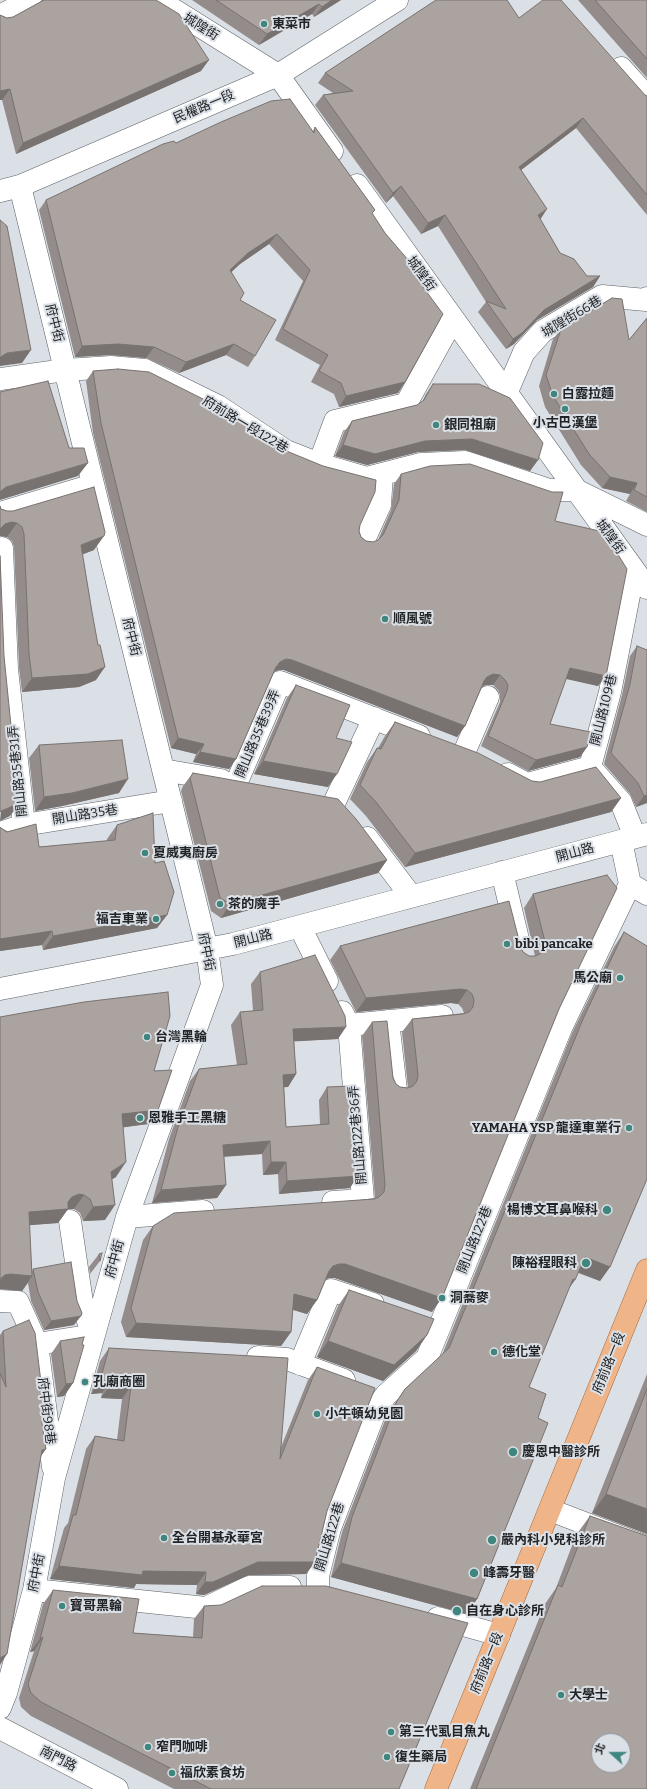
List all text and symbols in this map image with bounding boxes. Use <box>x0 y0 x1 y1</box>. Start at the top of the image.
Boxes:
street label: 城隍街 <box>180 10 222 44</box>
place label: 東菜市 <box>272 16 311 32</box>
marker: 東菜市 <box>259 19 269 29</box>
street label: 民權路一段 <box>171 87 237 127</box>
street label: 城隍街 <box>403 254 439 294</box>
street label: 城隍街66巷 <box>539 293 605 341</box>
street label: 府中街 <box>42 302 66 344</box>
place label: 白露拉麵 <box>562 386 614 402</box>
marker: 白露拉麵 <box>549 389 559 399</box>
street label: 府前路一段122巷 <box>199 393 291 457</box>
marker: 小古巴漢堡 <box>560 404 570 414</box>
place label: 小古巴漢堡 <box>533 415 597 431</box>
place label: 銀同祖廟 <box>444 417 496 433</box>
marker: 銀同祖廟 <box>431 420 441 430</box>
street label: 城隍街 <box>592 517 628 557</box>
place label: 順風號 <box>393 611 432 627</box>
marker: 順風號 <box>380 614 390 624</box>
street label: 府中街 <box>119 616 143 658</box>
street label: 開山路109巷 <box>588 673 620 747</box>
street label: 開山路35巷39弄 <box>232 688 284 780</box>
street label: 開山路35巷31弄 <box>5 724 31 818</box>
street label: 開山路35巷 <box>51 802 119 828</box>
street label: 開山路 <box>554 840 596 866</box>
place label: 夏威夷廚房 <box>153 845 218 861</box>
marker: 夏威夷廚房 <box>140 848 150 858</box>
place label: 茶的魔手 <box>228 896 280 912</box>
marker: 茶的魔手 <box>215 899 225 909</box>
place label: 福吉車業 <box>96 911 148 927</box>
marker: 福吉車業 <box>151 914 161 924</box>
street label: 開山路 <box>232 927 274 951</box>
street label: 府中街 <box>195 931 217 973</box>
place label: bibi pancake <box>515 936 593 952</box>
marker: bibi pancake <box>502 939 512 949</box>
place label: 馬公廟 <box>573 970 612 986</box>
marker: 馬公廟 <box>615 973 625 983</box>
place label: 台灣黑輪 <box>155 1029 207 1045</box>
marker: 台灣黑輪 <box>142 1032 152 1042</box>
street label: 開山路122巷36弄 <box>346 1085 370 1185</box>
place label: 恩雅手工黑糖 <box>148 1110 226 1126</box>
marker: 恩雅手工黑糖 <box>135 1113 145 1123</box>
place label: YAMAHA YSP 龍達車業行 <box>472 1120 621 1136</box>
marker: YAMAHA YSP 龍達車業行 <box>624 1123 634 1133</box>
place label: 楊博文耳鼻喉科 <box>507 1202 598 1218</box>
street label: 開山路122巷 <box>454 1204 496 1276</box>
marker: 楊博文耳鼻喉科 <box>601 1204 613 1216</box>
street label: 府中街 <box>102 1238 128 1280</box>
place label: 陳裕程眼科 <box>512 1255 577 1271</box>
marker: 陳裕程眼科 <box>580 1257 592 1269</box>
place label: 洞蕎麥 <box>450 1290 489 1306</box>
marker: 洞蕎麥 <box>437 1293 447 1303</box>
street label: 府前路一段 <box>590 1330 628 1396</box>
place label: 德化堂 <box>502 1344 541 1360</box>
marker: 德化堂 <box>489 1347 499 1357</box>
place label: 孔廟商圈 <box>93 1374 145 1390</box>
street label: 府中街98巷 <box>34 1377 58 1445</box>
marker: 孔廟商圈 <box>80 1377 90 1387</box>
place label: 小牛頓幼兒園 <box>325 1406 403 1422</box>
marker: 小牛頓幼兒園 <box>312 1409 322 1419</box>
place label: 慶恩中醫診所 <box>522 1444 600 1460</box>
marker: 慶恩中醫診所 <box>507 1446 519 1458</box>
street label: 開山路122巷 <box>312 1501 348 1573</box>
place label: 全台開基永華宮 <box>172 1530 263 1546</box>
place label: 嚴內科小兒科診所 <box>501 1532 605 1548</box>
marker: 全台開基永華宮 <box>159 1533 169 1543</box>
marker: 嚴內科小兒科診所 <box>486 1534 498 1546</box>
street label: 府中街 <box>26 1552 48 1594</box>
place label: 峰壽牙醫 <box>483 1565 535 1581</box>
marker: 峰壽牙醫 <box>468 1567 480 1579</box>
place label: 寶哥黑輪 <box>70 1598 122 1614</box>
marker: 寶哥黑輪 <box>57 1601 67 1611</box>
place label: 自在身心診所 <box>466 1603 544 1619</box>
marker: 自在身心診所 <box>451 1605 463 1617</box>
street label: 府前路一段 <box>468 1630 506 1696</box>
place label: 大學士 <box>569 1687 608 1703</box>
marker: 大學士 <box>556 1690 566 1700</box>
place label: 第三代虱目魚丸 <box>399 1724 490 1740</box>
marker: 第三代虱目魚丸 <box>386 1727 396 1737</box>
north arrow <box>591 1733 631 1773</box>
place label: 窄門咖啡 <box>156 1739 208 1755</box>
text: 北 <box>592 1741 608 1756</box>
marker: 窄門咖啡 <box>143 1742 153 1752</box>
street label: 南門路 <box>37 1743 79 1775</box>
place label: 復生藥局 <box>395 1749 447 1765</box>
marker: 復生藥局 <box>382 1752 392 1762</box>
place label: 福欣素食坊 <box>180 1765 245 1781</box>
marker: 福欣素食坊 <box>167 1768 177 1778</box>

